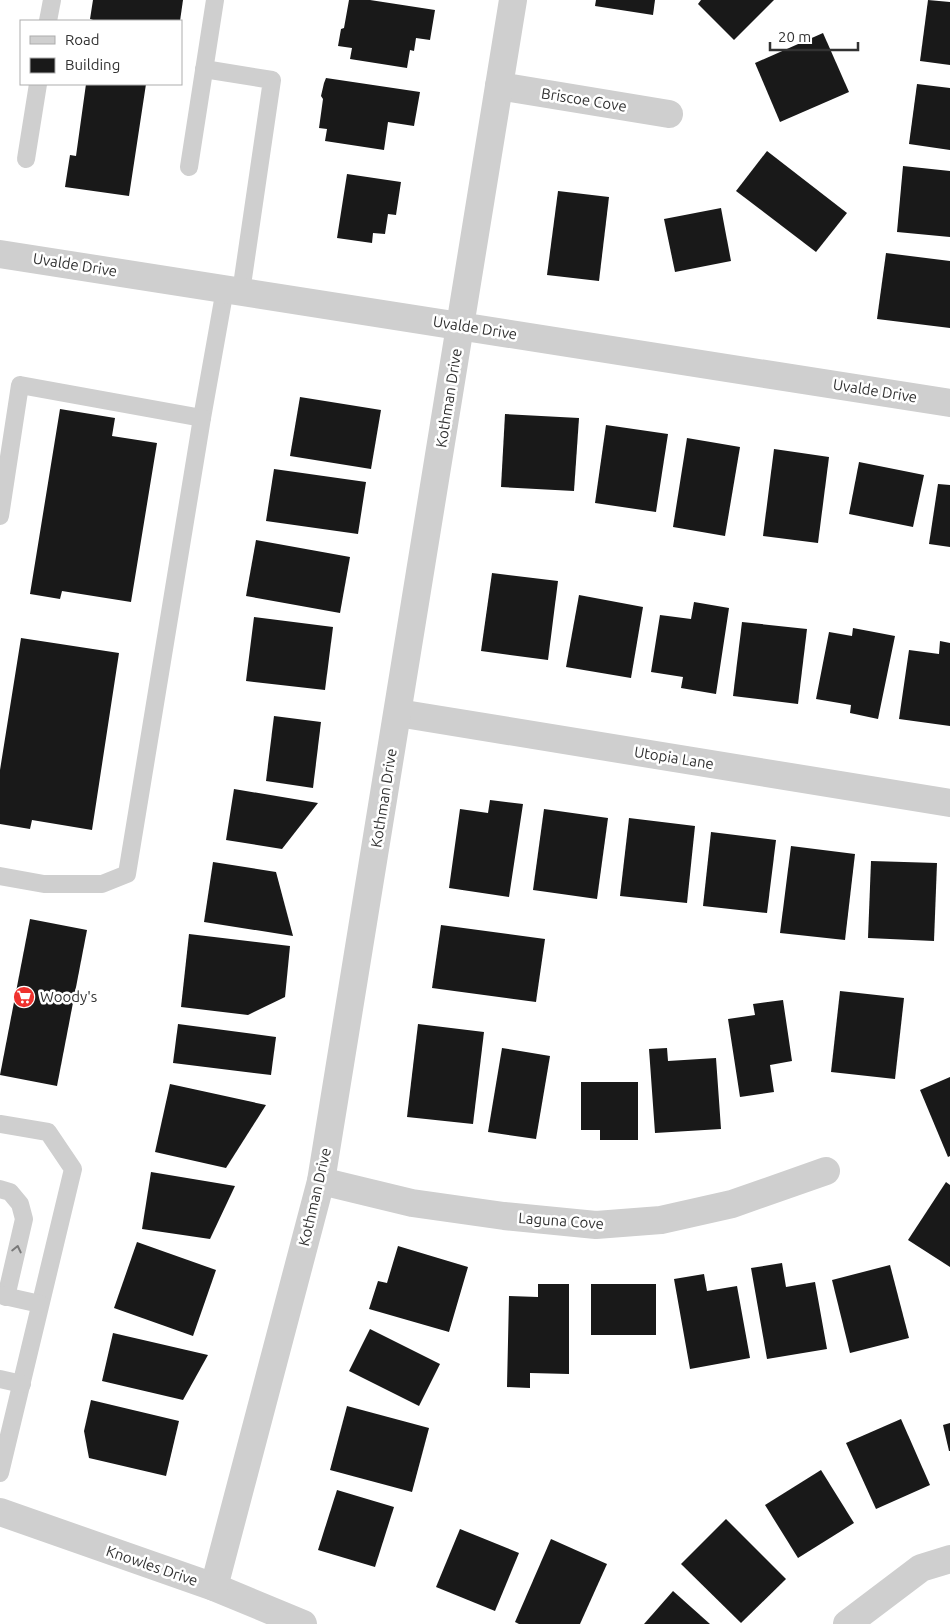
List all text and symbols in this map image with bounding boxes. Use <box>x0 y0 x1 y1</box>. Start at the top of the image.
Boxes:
legend <box>20 20 182 85</box>
scale bar <box>770 20 858 52</box>
text: 20 m <box>778 28 811 45</box>
text: Road <box>65 31 100 48</box>
text: Building <box>65 56 120 73</box>
street label: Briscoe Cove <box>540 84 628 115</box>
street label: Uvalde Drive <box>32 249 118 280</box>
street label: Uvalde Drive <box>432 312 518 343</box>
street label: Kothman Drive <box>432 347 465 449</box>
street label: Uvalde Drive <box>832 375 918 406</box>
street label: Utopia Lane <box>633 743 715 772</box>
street label: Kothman Drive <box>367 747 400 849</box>
supermarket icon: Woody's <box>12 985 36 1009</box>
place label: Woody's <box>40 988 97 1005</box>
street label: Kothman Drive <box>295 1146 334 1248</box>
street label: Laguna Cove <box>518 1209 604 1232</box>
one-way arrow <box>11 1244 22 1253</box>
street label: Knowles Drive <box>104 1542 200 1589</box>

